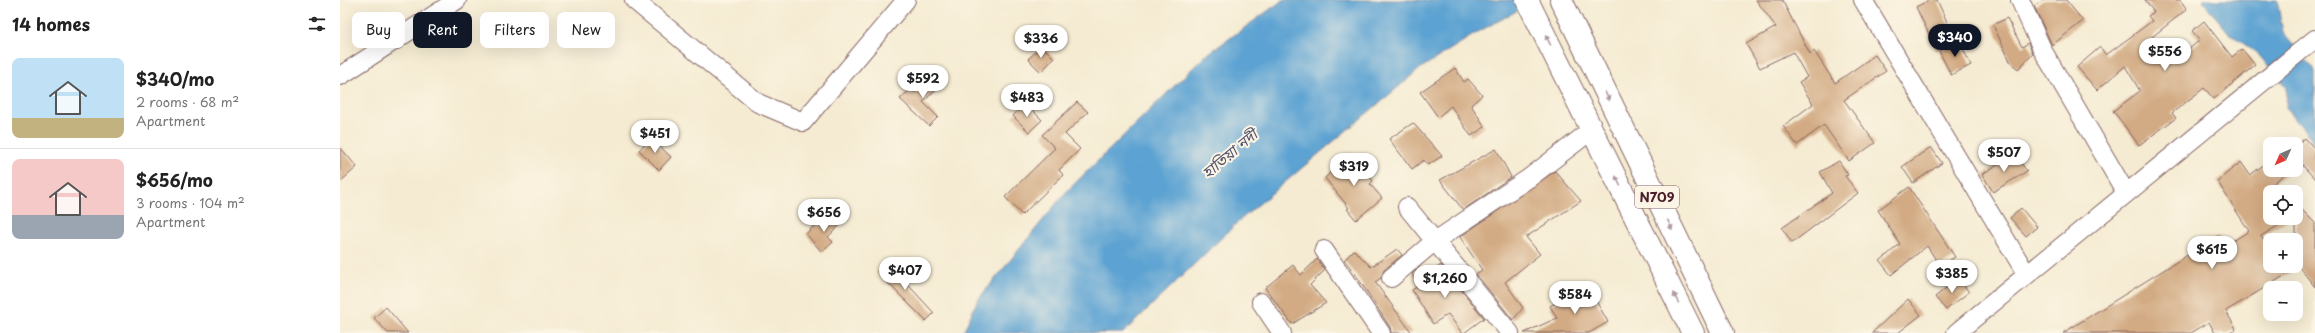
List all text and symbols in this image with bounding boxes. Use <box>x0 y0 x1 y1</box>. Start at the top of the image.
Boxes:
text: 14 homes <box>12 11 90 37</box>
chip: Buy <box>352 12 405 48</box>
chip: Rent <box>413 12 472 48</box>
chip: Filters <box>480 12 549 48</box>
chip: New <box>557 12 615 48</box>
icon: filters <box>306 13 328 35</box>
pin: $340 <box>1931 24 1979 58</box>
pin: $336 <box>1017 25 1065 59</box>
text: $340 <box>1937 27 1973 46</box>
text: $336 <box>1024 28 1058 47</box>
one-way arrow <box>1545 35 1551 46</box>
pin: $556 <box>2141 38 2189 72</box>
text: $556 <box>2148 41 2182 60</box>
pin: $592 <box>899 65 947 99</box>
text: $340/mo <box>136 66 214 92</box>
text: $592 <box>906 68 940 87</box>
icon: home <box>44 74 92 122</box>
pin: $483 <box>1003 84 1051 118</box>
text: $483 <box>1010 87 1044 106</box>
one-way arrow <box>1604 90 1610 101</box>
text: 2 rooms · 68 m² <box>136 92 239 111</box>
text: Apartment <box>136 111 205 130</box>
pin: $451 <box>631 120 679 154</box>
water label: হাতিয়া নদী <box>1196 121 1264 183</box>
text: $451 <box>640 123 670 142</box>
north arrow <box>2263 137 2303 177</box>
map controls <box>2263 137 2303 321</box>
pin: $507 <box>1980 139 2028 173</box>
text: $507 <box>1987 142 2021 161</box>
pin: $319 <box>1330 153 1378 187</box>
text: $319 <box>1339 156 1369 175</box>
text: $656/mo <box>136 167 213 193</box>
icon: home <box>44 175 92 223</box>
one-way arrow <box>1615 176 1622 187</box>
button: locate <box>2263 185 2303 225</box>
road number: N709 <box>1635 186 1679 208</box>
text: 3 rooms · 104 m² <box>136 193 245 212</box>
pin: $656 <box>800 199 848 233</box>
text: $656 <box>807 202 841 221</box>
text: Apartment <box>136 212 205 231</box>
one-way arrow <box>1667 219 1673 231</box>
button: + <box>2263 233 2303 273</box>
pin: $615 <box>2188 236 2236 270</box>
text: $615 <box>2196 239 2228 258</box>
pin: $407 <box>881 257 929 291</box>
text: $407 <box>888 260 922 279</box>
pin: $385 <box>1928 260 1976 294</box>
text: $385 <box>1935 263 1969 282</box>
pin: $1,260 <box>1412 265 1478 299</box>
text: $1,260 <box>1423 268 1467 287</box>
pin: $584 <box>1551 281 1599 315</box>
button: − <box>2263 281 2303 321</box>
text: $584 <box>1558 284 1592 303</box>
one-way arrow <box>1673 292 1679 304</box>

